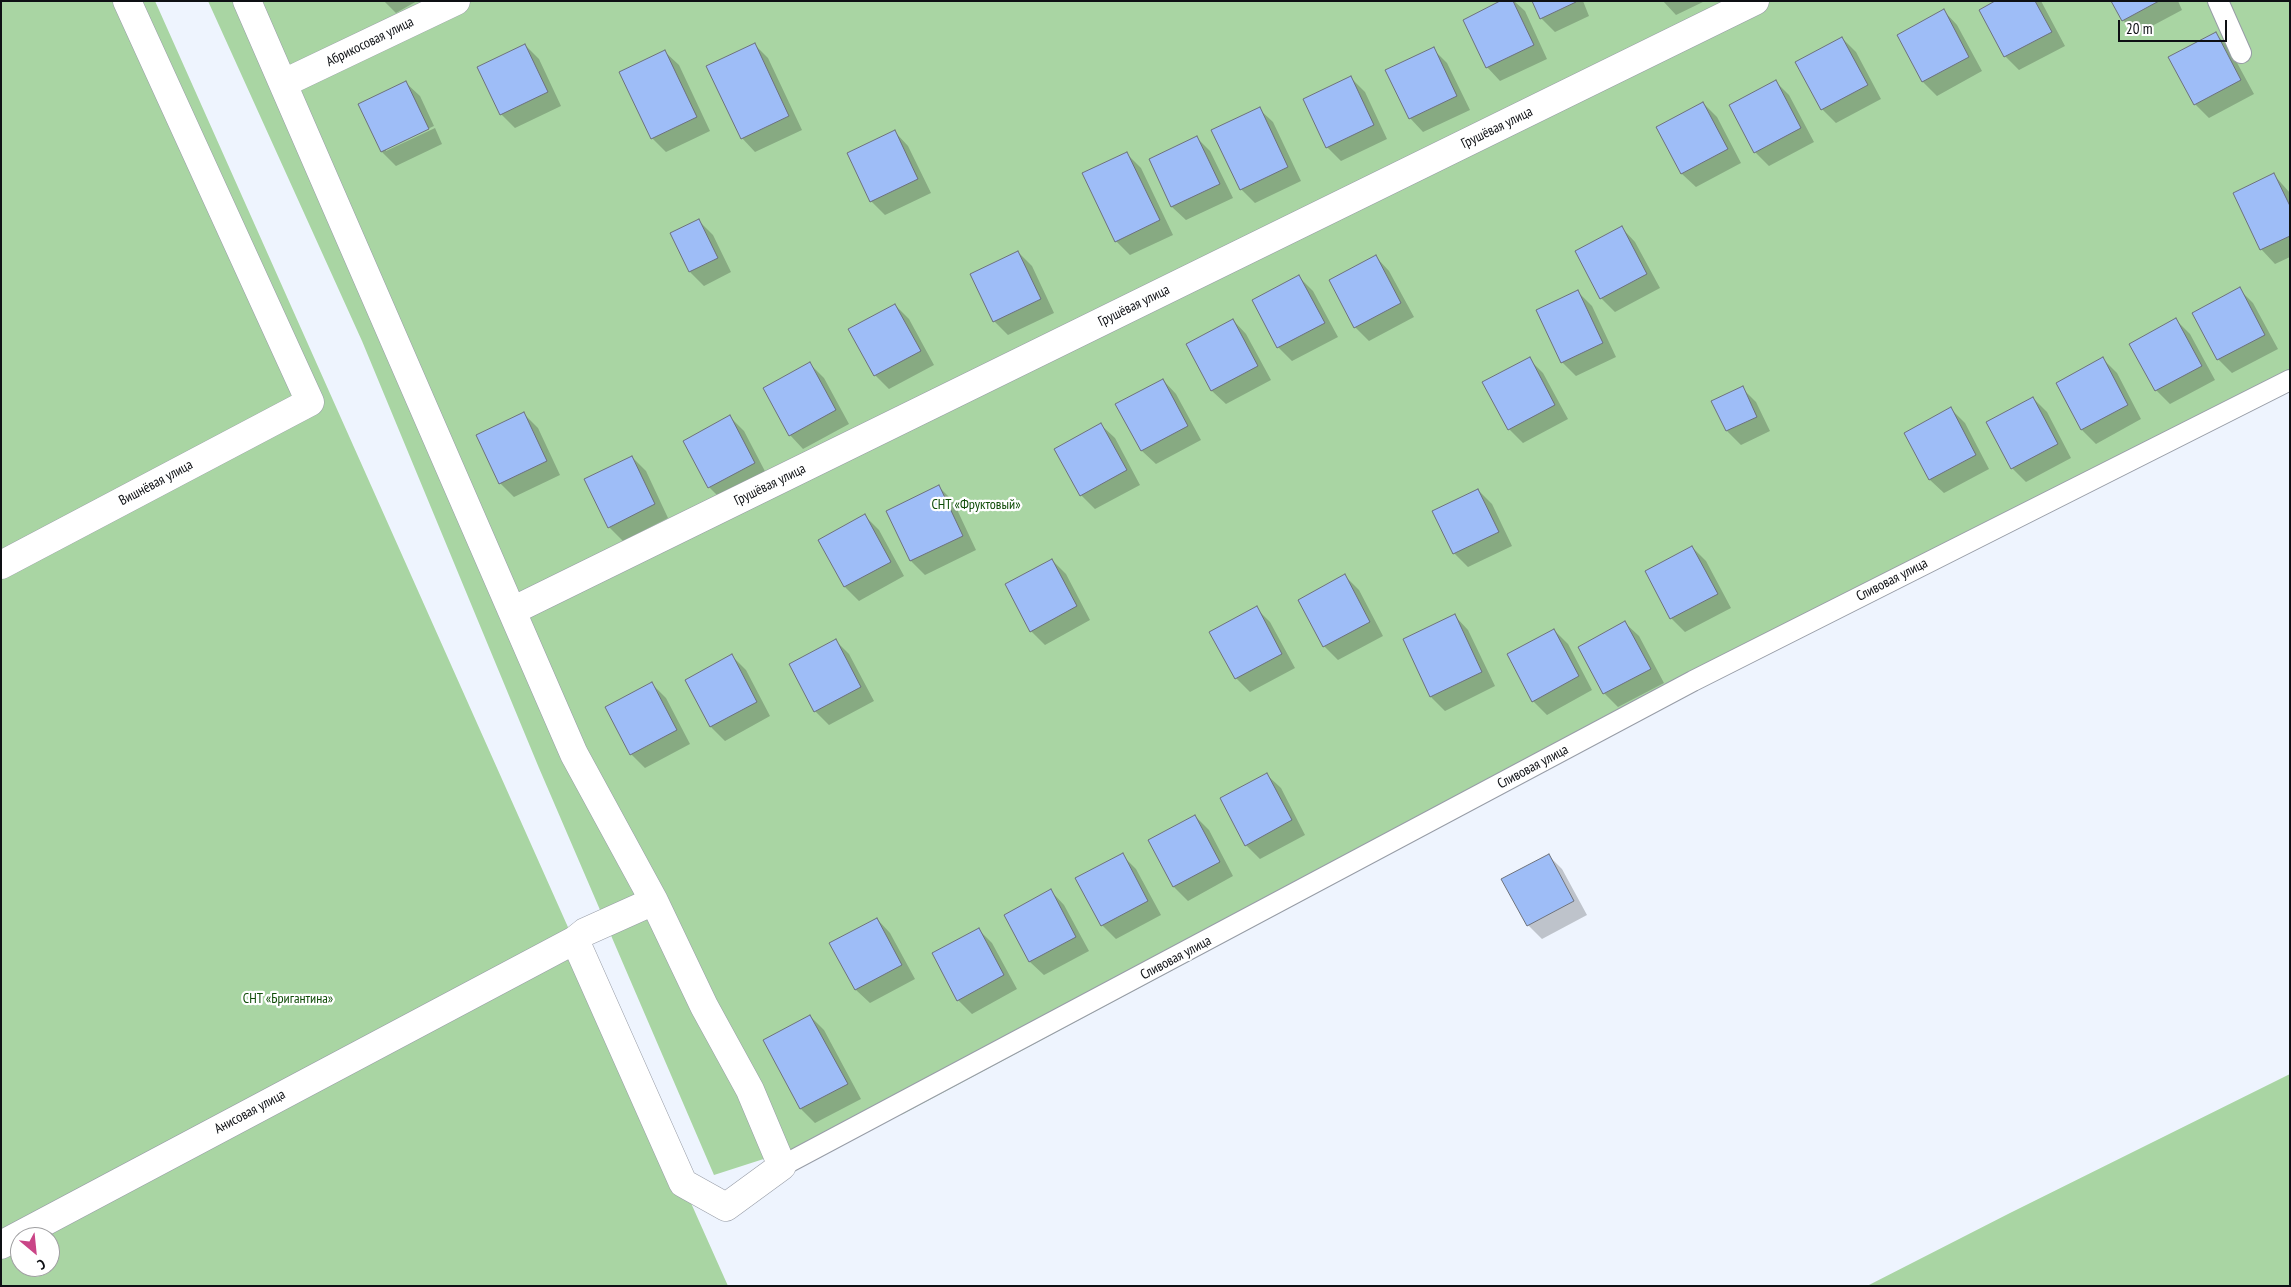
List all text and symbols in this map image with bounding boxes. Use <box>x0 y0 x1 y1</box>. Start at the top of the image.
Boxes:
scale bar <box>2121 10 2230 42</box>
street label: Абрикосовая улица <box>323 14 417 70</box>
text: 20 m <box>2126 19 2152 38</box>
street label: Грушёвая улица <box>1459 103 1535 153</box>
street label: Грушёвая улица <box>1096 281 1172 331</box>
street label: Вишнёвая улица <box>116 457 196 509</box>
street label: Грушёвая улица <box>732 460 808 510</box>
park label: СНТ «Фруктовый» <box>931 497 1021 513</box>
street label: Сливовая улица <box>1854 555 1930 605</box>
street label: Сливовая улица <box>1495 741 1571 793</box>
street label: Сливовая улица <box>1138 932 1214 984</box>
park label: СНТ «Бригантина» <box>243 991 333 1007</box>
street label: Анисовая улица <box>212 1086 288 1138</box>
north arrow <box>10 1227 60 1277</box>
text: С <box>35 1255 49 1274</box>

